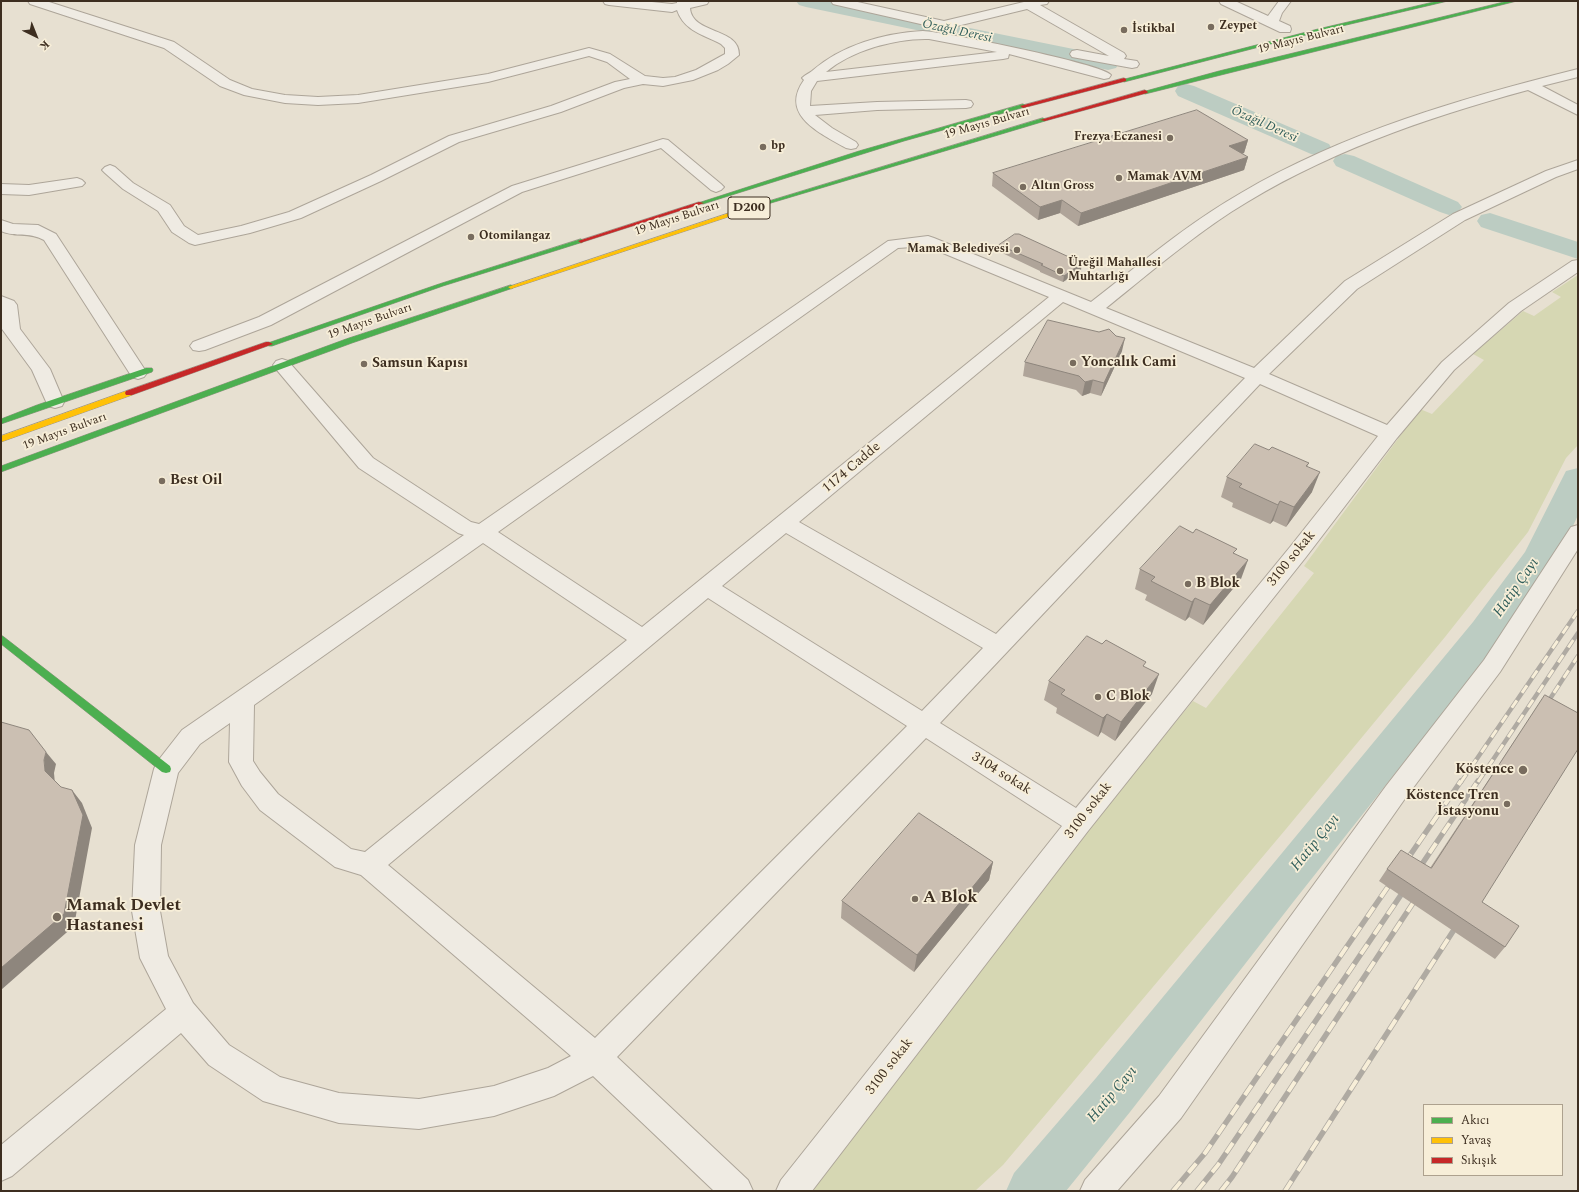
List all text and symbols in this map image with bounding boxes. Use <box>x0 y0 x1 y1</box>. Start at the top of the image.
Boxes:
north arrow <box>16 16 56 56</box>
water label: Özağıl Deresi <box>921 17 993 47</box>
place label: Zeypet <box>1219 20 1257 34</box>
marker: Zeypet <box>1206 22 1216 32</box>
street label: 19 Mayıs Bulvarı <box>1256 22 1346 58</box>
place label: İstikbal <box>1132 23 1175 37</box>
marker: İstikbal <box>1119 25 1129 35</box>
text: K <box>36 36 53 54</box>
water label: Özağıl Deresi <box>1228 103 1300 147</box>
street label: 19 Mayıs Bulvarı <box>943 105 1031 143</box>
place label: Frezya Eczanesi <box>1074 131 1162 145</box>
marker: Frezya Eczanesi <box>1165 133 1175 143</box>
place label: bp <box>771 140 785 154</box>
marker: bp <box>758 142 768 152</box>
place label: Mamak AVM <box>1127 171 1202 185</box>
marker: Mamak AVM <box>1114 173 1124 183</box>
place label: Altın Gross <box>1031 180 1094 194</box>
marker: Altın Gross <box>1018 182 1028 192</box>
road number: D200 <box>728 197 770 219</box>
street label: 19 Mayıs Bulvarı <box>633 199 721 239</box>
place label: Otomilangaz <box>479 230 551 244</box>
marker: Otomilangaz <box>466 232 476 242</box>
place label: Mamak Belediyesi <box>907 243 1009 257</box>
marker: Mamak Belediyesi <box>1012 245 1022 255</box>
place label: Üreğil Mahallesi Muhtarlığı <box>1068 257 1161 285</box>
marker: Üreğil Mahallesi Muhtarlığı <box>1055 266 1065 276</box>
street label: 19 Mayıs Bulvarı <box>326 301 414 343</box>
place label: Yoncalık Cami <box>1081 355 1177 371</box>
place label: Samsun Kapısı <box>372 356 468 372</box>
marker: Yoncalık Cami <box>1068 358 1078 368</box>
marker: Samsun Kapısı <box>359 359 369 369</box>
street label: 19 Mayıs Bulvarı <box>21 410 109 454</box>
street label: 1174 Cadde <box>819 439 885 497</box>
place label: Best Oil <box>170 473 222 489</box>
marker: Best Oil <box>157 476 167 486</box>
street label: 3100 sokak <box>1264 528 1320 590</box>
water label: Hatip Çayı <box>1490 555 1544 621</box>
place label: B Blok <box>1196 576 1240 592</box>
marker: B Blok <box>1183 579 1193 589</box>
place label: C Blok <box>1106 689 1150 705</box>
marker: C Blok <box>1093 692 1103 702</box>
street label: 3104 sokak <box>968 749 1034 799</box>
place label: Köstence <box>1455 762 1514 778</box>
marker: Köstence <box>1517 764 1529 776</box>
street label: 3100 sokak <box>1062 779 1116 843</box>
place label: Köstence Tren İstasyonu <box>1406 788 1499 820</box>
marker: Köstence Tren İstasyonu <box>1502 799 1512 809</box>
water label: Hatip Çayı <box>1288 811 1344 875</box>
place label: A Blok <box>923 889 977 909</box>
marker: A Blok <box>910 894 920 904</box>
place label: Mamak Devlet Hastanesi <box>66 897 181 937</box>
marker: Mamak Devlet Hastanesi <box>51 911 63 923</box>
street label: 3100 sokak <box>863 1035 917 1099</box>
water label: Hatip Çayı <box>1084 1063 1142 1127</box>
legend <box>1423 1104 1563 1176</box>
text: Akıcı <box>1461 1111 1490 1130</box>
text: Yavaş <box>1461 1131 1491 1150</box>
text: Sıkışık <box>1461 1151 1497 1170</box>

